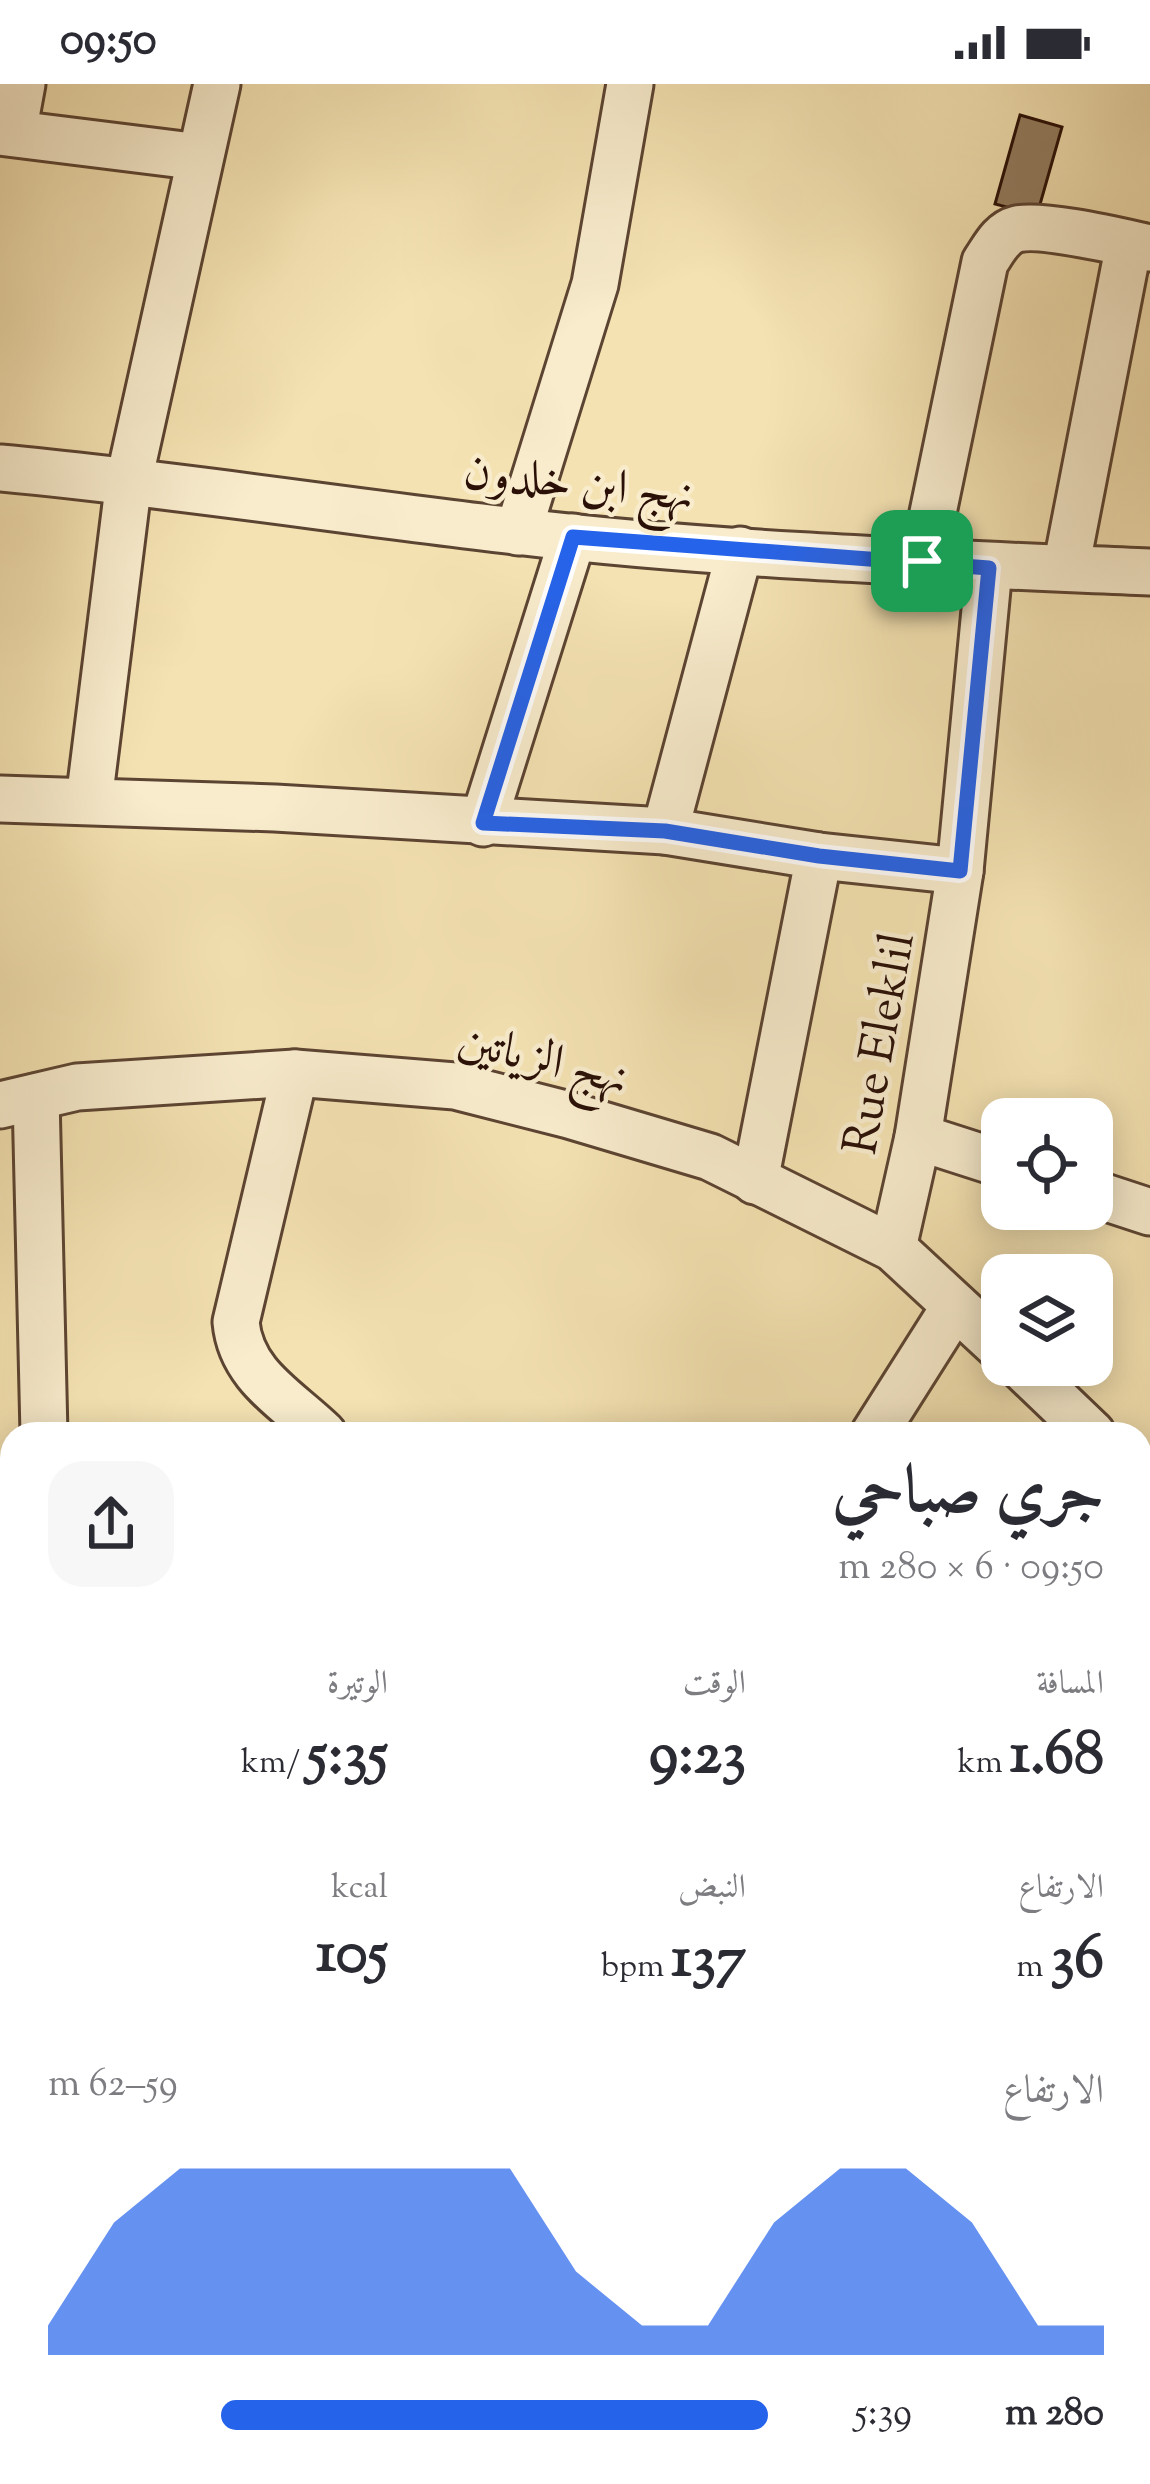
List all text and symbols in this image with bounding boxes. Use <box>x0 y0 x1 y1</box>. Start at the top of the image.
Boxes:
text: 09:50 <box>60 10 157 75</box>
street label: نهج ابن خلدون <box>460 440 697 536</box>
pin <box>871 510 973 612</box>
icon: arrive <box>889 528 955 594</box>
street label: Rue Eleklil <box>829 928 936 1160</box>
street label: نهج الزياتين <box>450 1008 635 1120</box>
map controls <box>981 1098 1113 1386</box>
button: locate <box>981 1098 1113 1230</box>
button: layers <box>981 1254 1113 1386</box>
text: جري صباحي <box>832 1448 1104 1543</box>
button: share <box>48 1461 174 1587</box>
text: 09:50 · 6 × 280 m <box>838 1541 1104 1597</box>
text: الوتيرة <box>327 1661 388 1709</box>
text: الوقت <box>683 1661 746 1709</box>
text: المسافة <box>1037 1661 1104 1709</box>
text: 5:35 <box>307 1714 388 1801</box>
text: 9:23 <box>649 1714 746 1801</box>
text: 1.68 <box>1010 1714 1104 1801</box>
text: /km <box>241 1740 307 1788</box>
text: km <box>958 1740 1010 1788</box>
text: kcal <box>331 1865 388 1913</box>
text: النبض <box>678 1865 746 1913</box>
text: الارتفاع <box>1018 1865 1104 1913</box>
text: 105 <box>316 1913 388 2000</box>
text: 137 <box>671 1918 746 2005</box>
text: 36 <box>1050 1918 1104 2005</box>
text: bpm <box>601 1944 671 1992</box>
text: m <box>1016 1944 1050 1992</box>
text: 59–62 m <box>48 2058 178 2114</box>
text: الارتفاع <box>1003 2065 1104 2121</box>
text: 5:39 <box>854 2387 912 2443</box>
text: 280 m <box>1005 2387 1104 2443</box>

